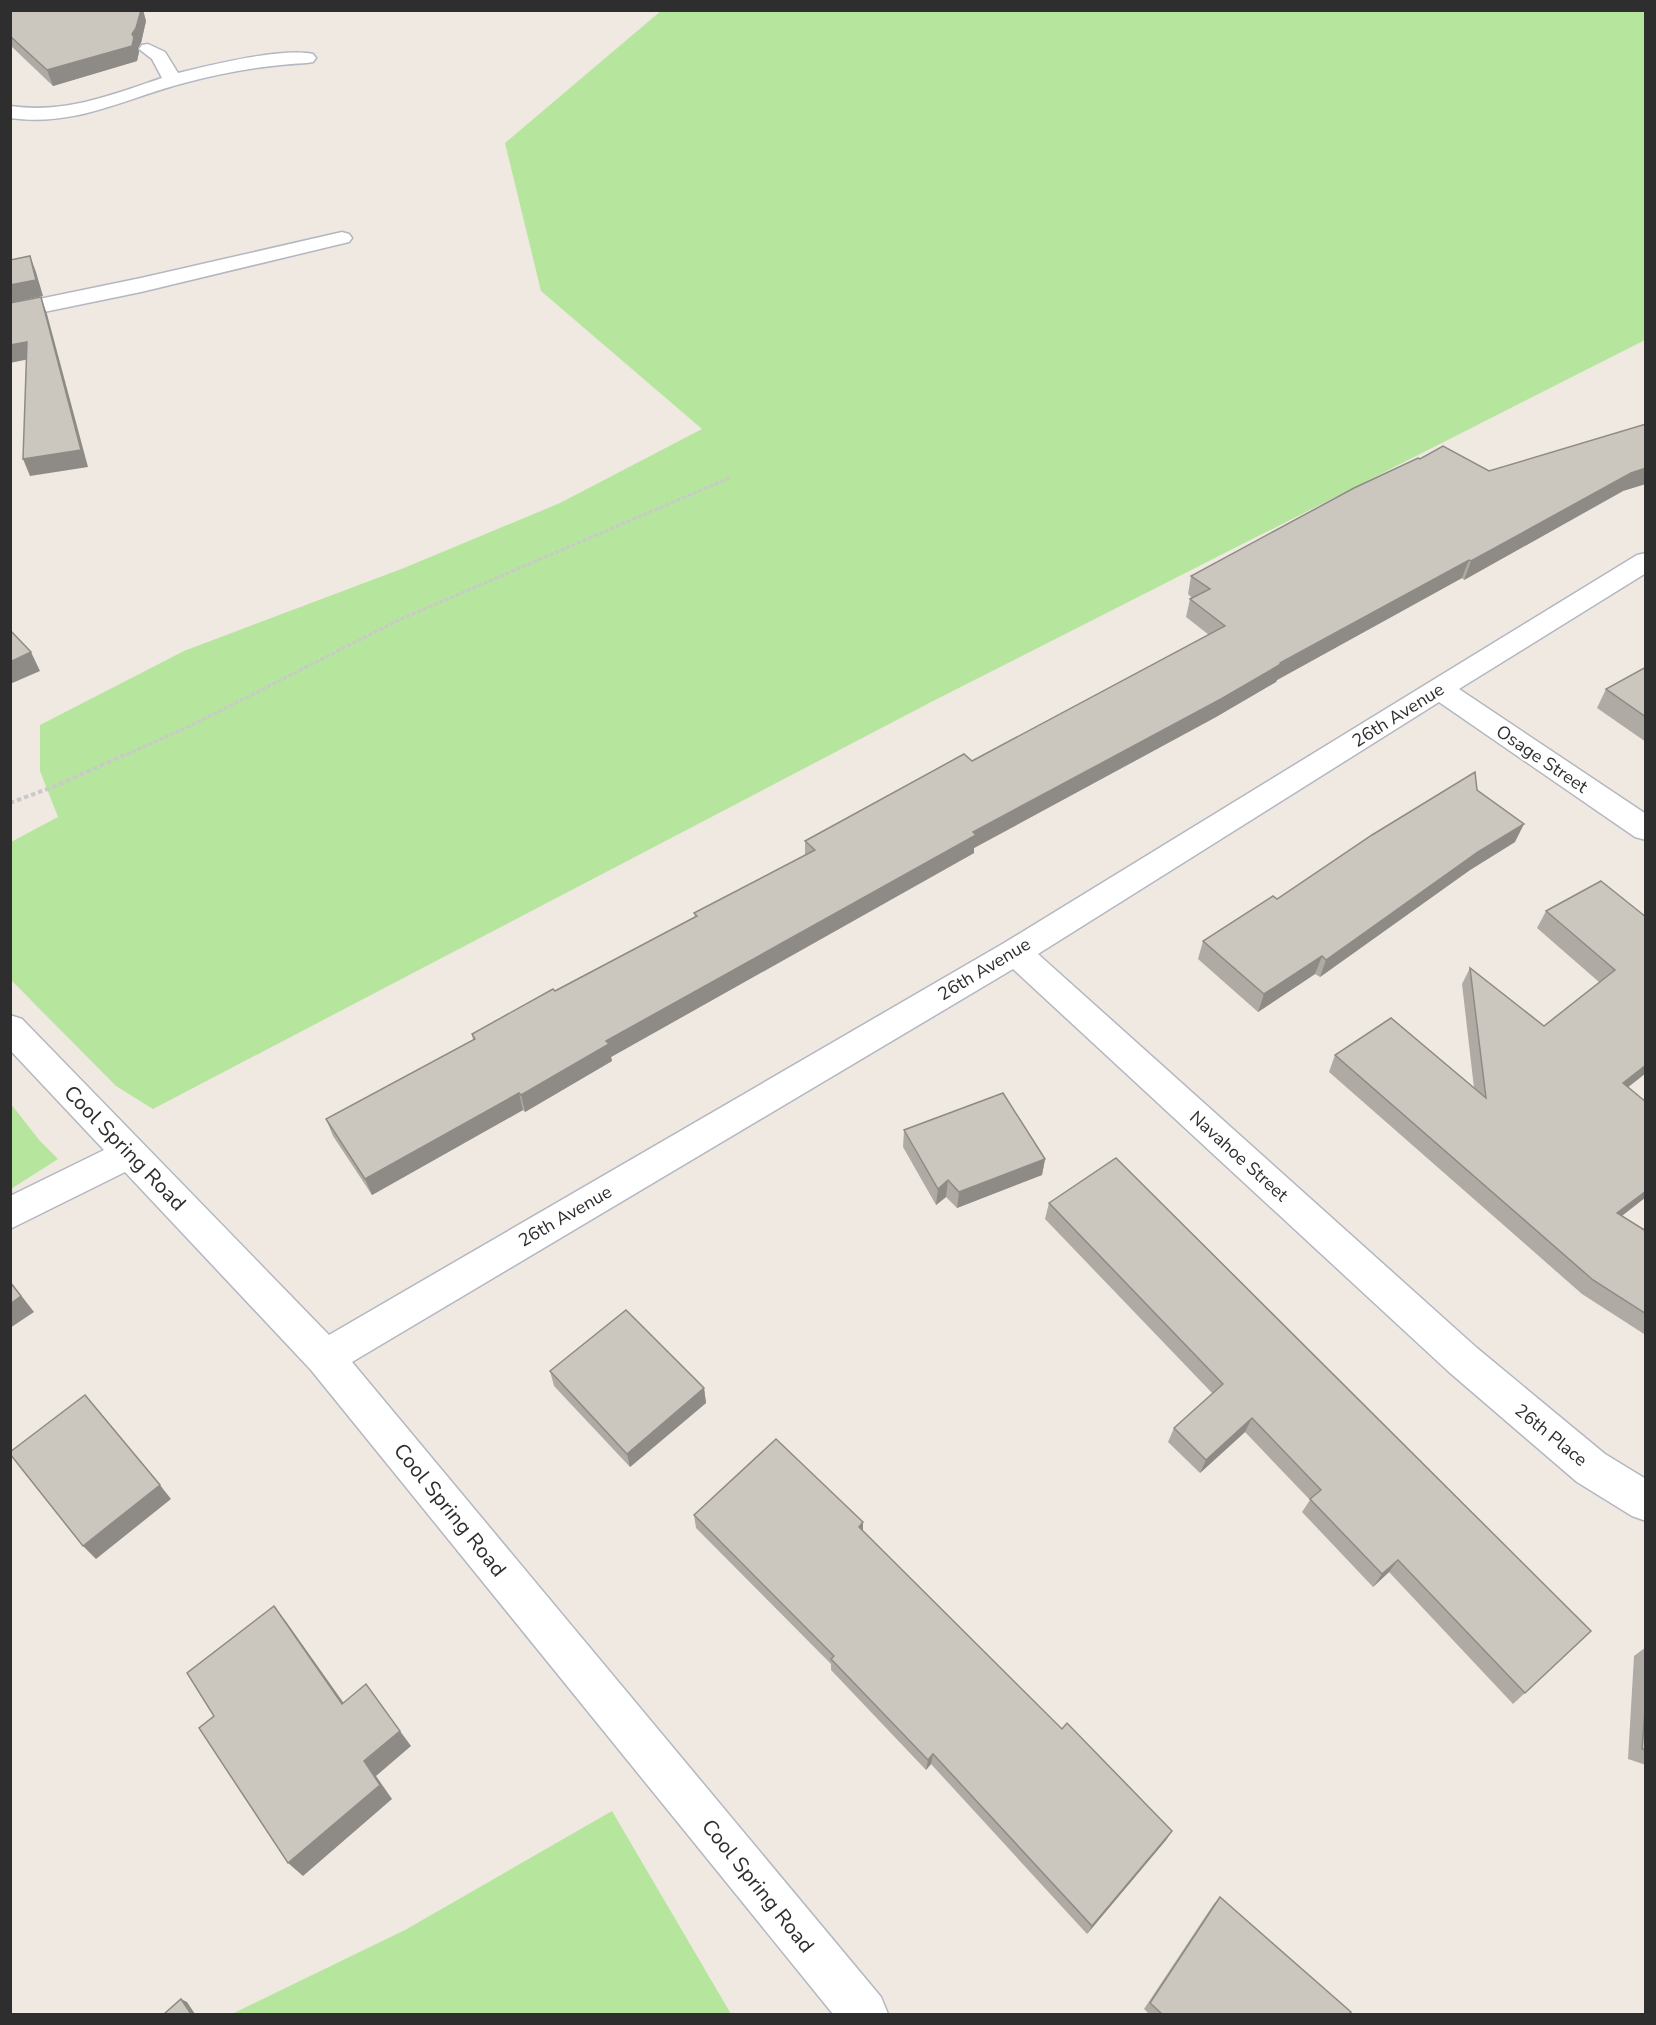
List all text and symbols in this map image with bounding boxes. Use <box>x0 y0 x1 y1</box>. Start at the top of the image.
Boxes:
street label: 26th Avenue <box>1348 677 1448 753</box>
street label: Osage Street <box>1491 719 1593 799</box>
street label: 26th Avenue <box>933 932 1035 1006</box>
street label: Cool Spring Road <box>58 1079 192 1217</box>
street label: Navahoe Street <box>1185 1105 1294 1207</box>
street label: 26th Avenue <box>514 1180 616 1252</box>
street label: 26th Place <box>1510 1398 1592 1472</box>
street label: Cool Spring Road <box>387 1437 513 1583</box>
street label: Cool Spring Road <box>695 1813 821 1959</box>

